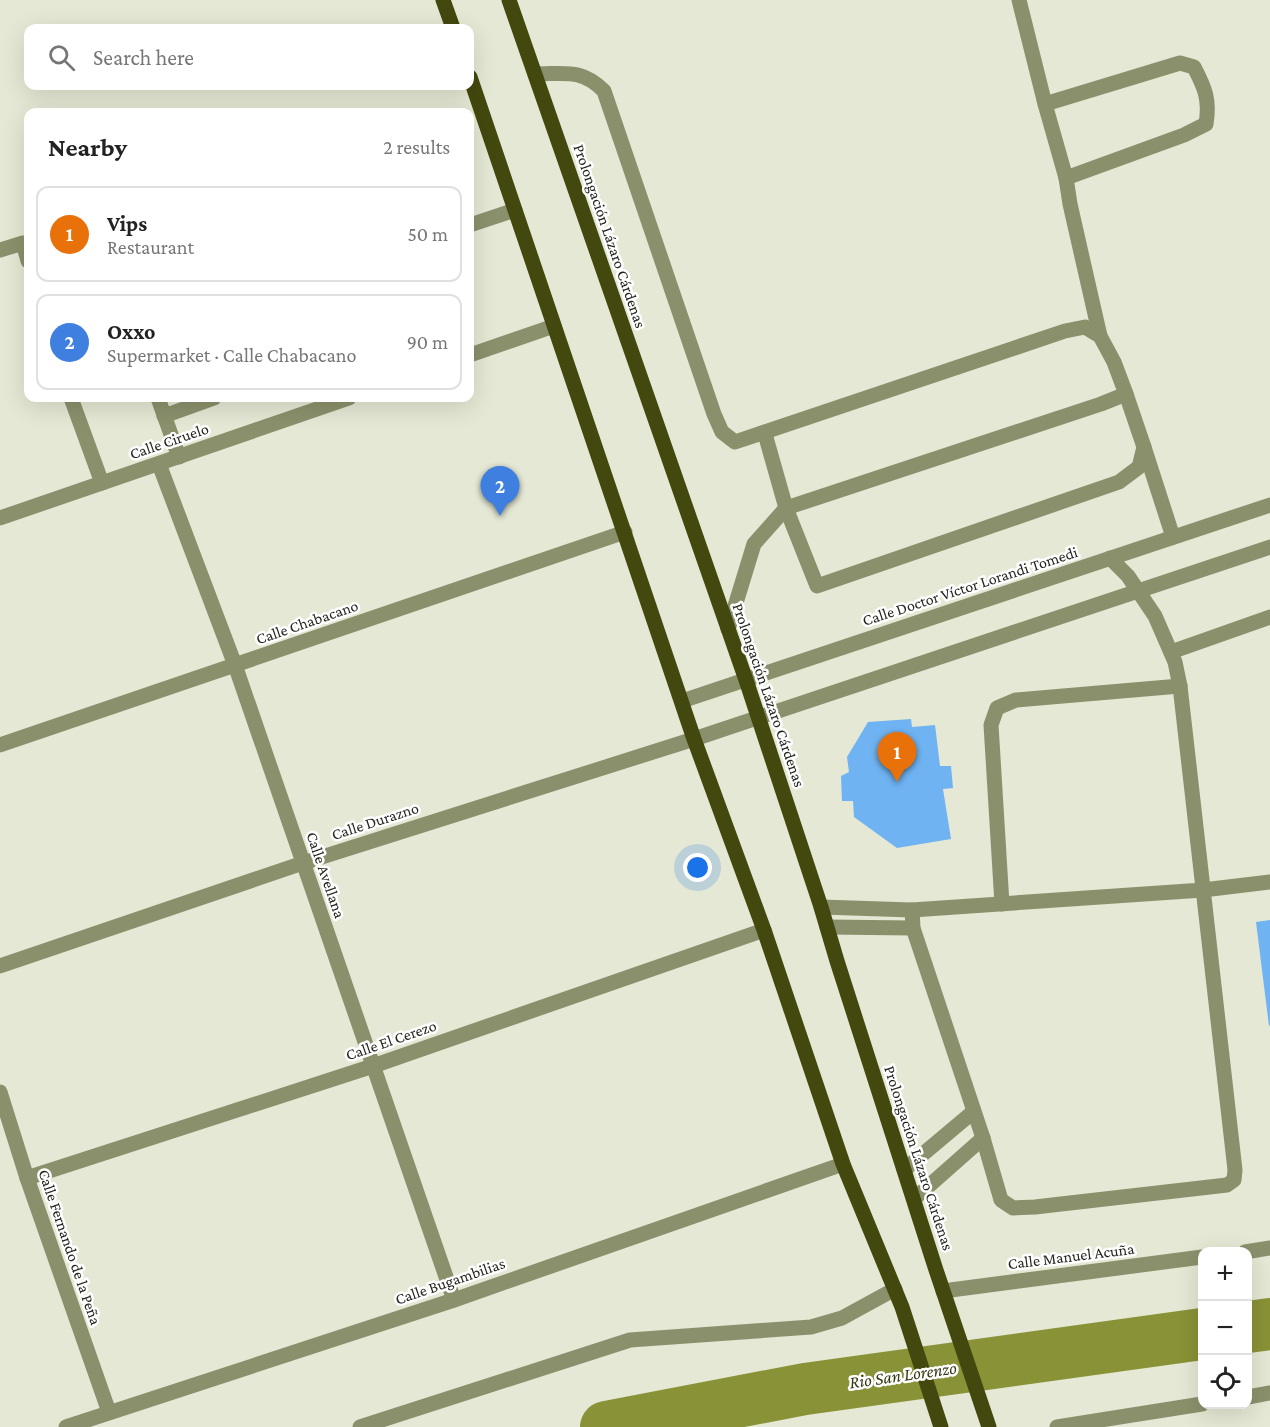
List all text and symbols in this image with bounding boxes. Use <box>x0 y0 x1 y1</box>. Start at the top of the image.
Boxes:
search box <box>24 24 474 90</box>
icon: search <box>45 41 78 74</box>
text: Search here <box>93 45 194 70</box>
text: Nearby <box>48 133 127 162</box>
text: 2 results <box>383 136 450 158</box>
street label: Prolongación Lázaro Cárdenas <box>570 142 649 330</box>
text: Vips <box>107 211 147 236</box>
text: 1 <box>66 223 73 245</box>
text: 50 m <box>407 223 448 245</box>
text: Restaurant <box>107 236 194 258</box>
text: Oxxo <box>107 319 155 344</box>
text: 2 <box>64 331 75 353</box>
text: 90 m <box>407 331 448 353</box>
text: Supermarket · Calle Chabacano <box>107 344 356 366</box>
street label: Calle Ciruelo <box>127 420 211 462</box>
pin: 2 <box>480 466 520 516</box>
street label: Calle Doctor Víctor Lorandi Tomedi <box>860 543 1080 629</box>
street label: Calle Chabacano <box>254 597 360 647</box>
street label: Prolongación Lázaro Cárdenas <box>729 601 808 789</box>
pin: 1 <box>878 732 916 782</box>
street label: Calle Durazno <box>329 799 421 843</box>
street label: Calle Avellana <box>303 830 349 921</box>
your location <box>683 853 712 882</box>
street label: Calle El Cerezo <box>344 1017 439 1063</box>
street label: Prolongación Lázaro Cárdenas <box>880 1064 957 1253</box>
street label: Calle Fernando de la Peña <box>35 1167 105 1327</box>
street label: Calle Manuel Acuña <box>1007 1240 1136 1272</box>
map controls <box>1198 1247 1252 1409</box>
button: + <box>1198 1247 1252 1301</box>
street label: Calle Bugambilias <box>393 1254 507 1309</box>
button: − <box>1198 1301 1252 1355</box>
button: locate <box>1198 1355 1252 1409</box>
water label: Rio San Lorenzo <box>848 1358 958 1392</box>

